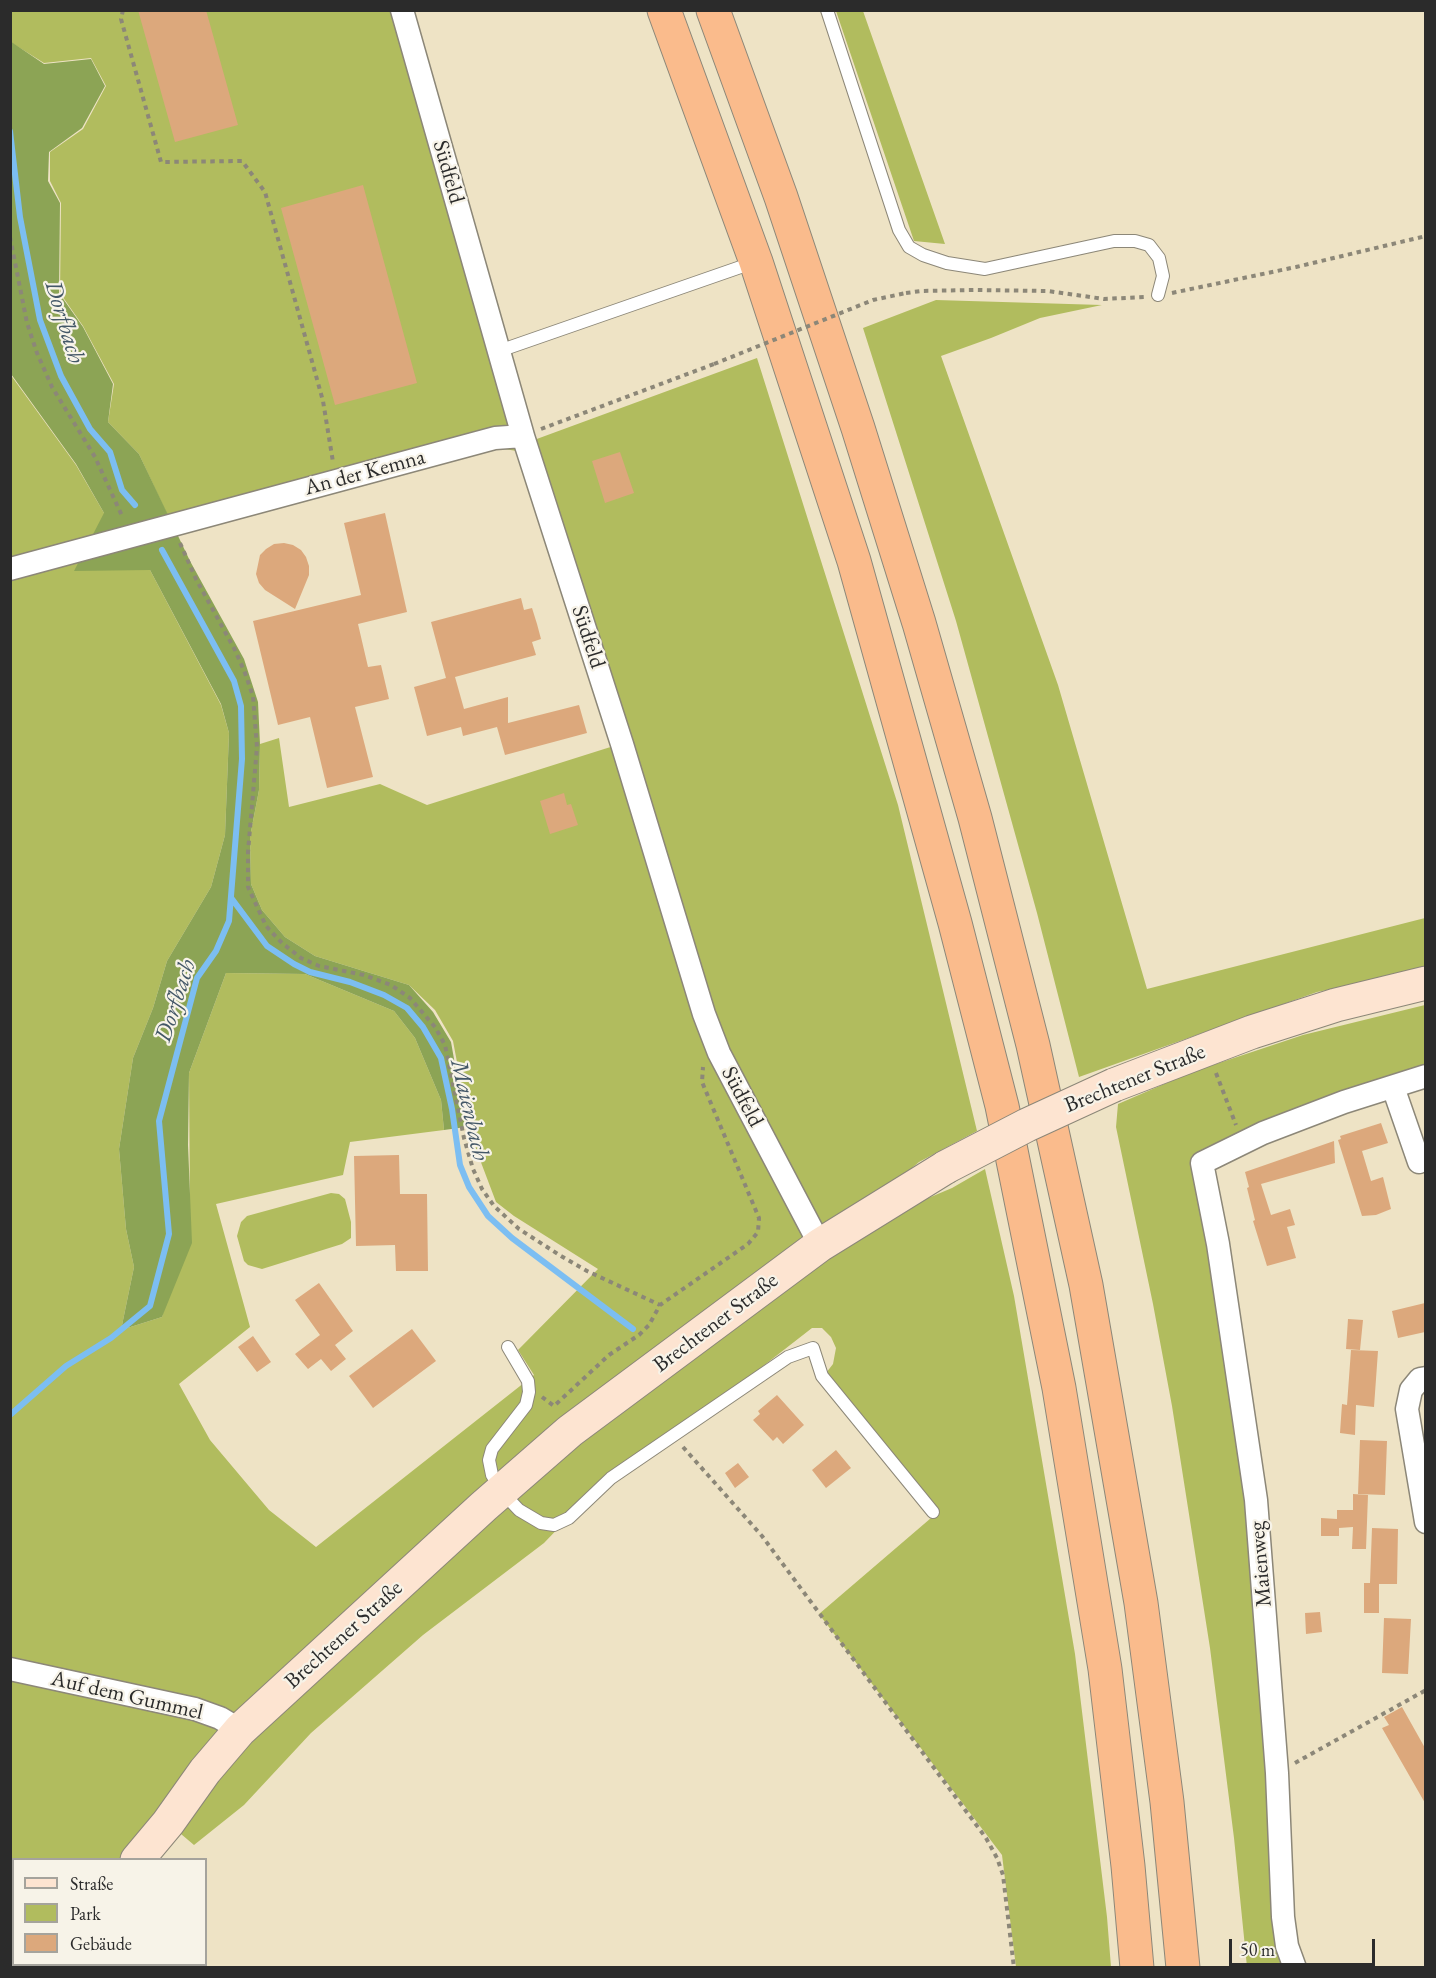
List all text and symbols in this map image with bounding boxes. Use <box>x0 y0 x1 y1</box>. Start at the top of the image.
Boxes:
street label: Südfeld <box>426 137 470 207</box>
water label: Dorfbach <box>38 277 90 367</box>
street label: An der Kemna <box>302 444 428 502</box>
street label: Südfeld <box>565 602 611 672</box>
water label: Dorfbach <box>149 956 203 1046</box>
street label: Brechtener Straße <box>1061 1039 1209 1119</box>
water label: Maienbach <box>443 1056 495 1164</box>
street label: Südfeld <box>715 1062 769 1132</box>
street label: Brechtener Straße <box>648 1268 784 1378</box>
street label: Maienweg <box>1244 1520 1278 1608</box>
street label: Brechtener Straße <box>280 1575 408 1695</box>
street label: Auf dem Gummel <box>48 1666 206 1726</box>
legend <box>12 1858 207 1966</box>
text: Straße <box>70 1872 113 1895</box>
text: Park <box>70 1902 101 1925</box>
scale bar <box>1232 1927 1378 1965</box>
text: Gebäude <box>70 1932 132 1955</box>
text: 50 m <box>1240 1938 1275 1961</box>

